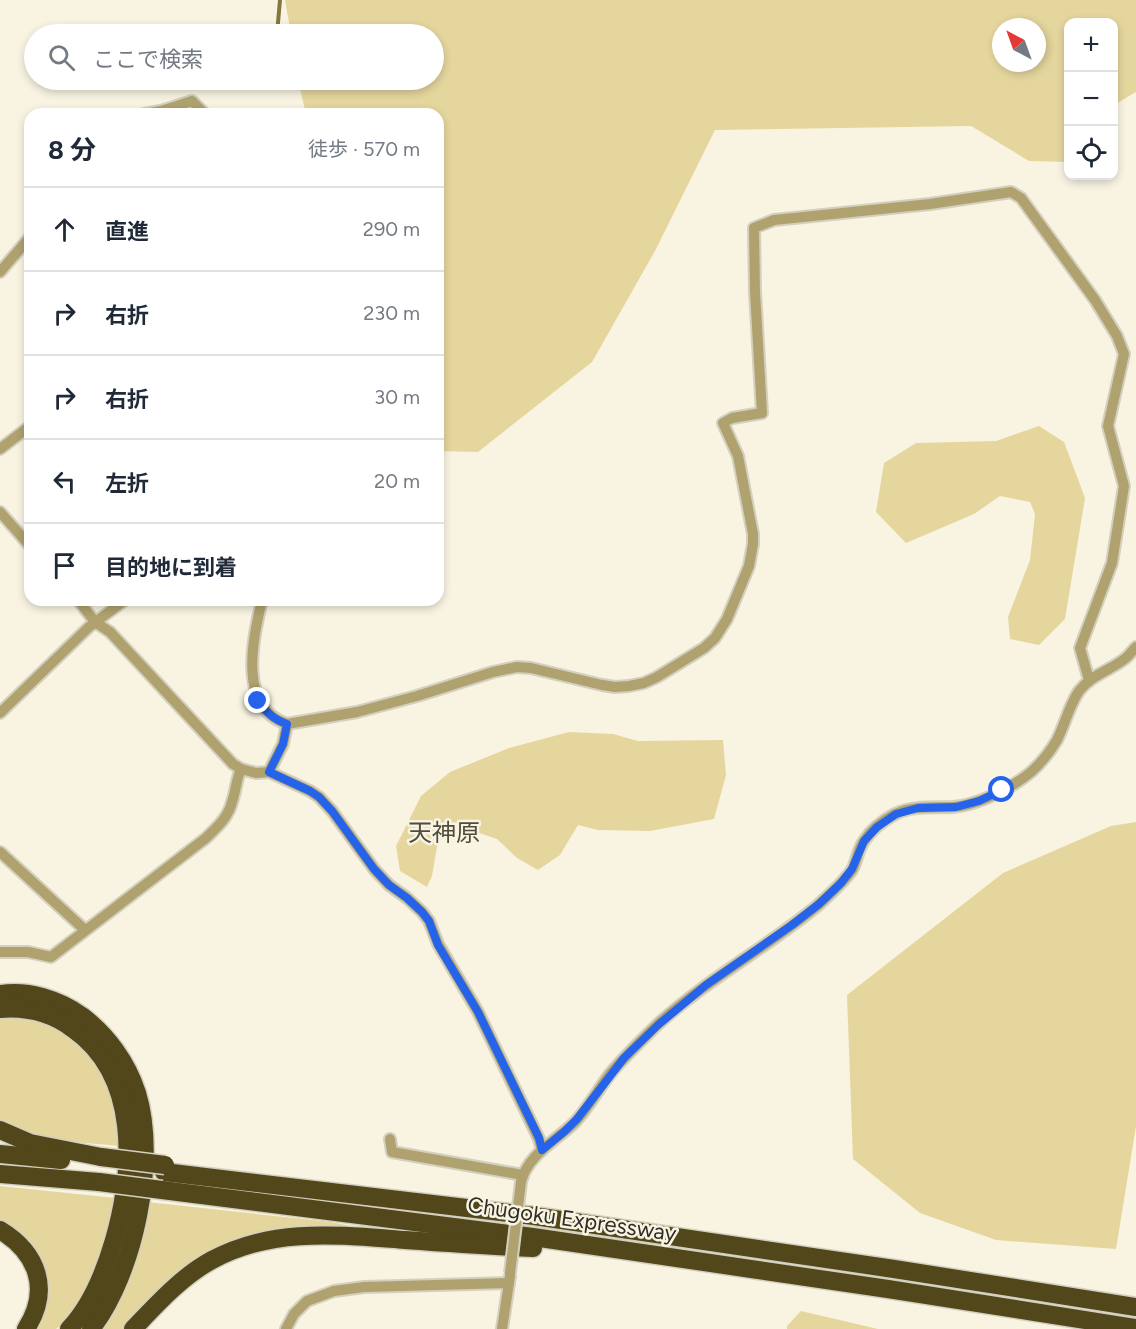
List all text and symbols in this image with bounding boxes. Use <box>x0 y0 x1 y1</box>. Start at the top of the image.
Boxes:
north arrow <box>992 18 1046 72</box>
map controls <box>1064 18 1118 180</box>
button: + <box>1064 18 1118 72</box>
search box <box>24 24 444 90</box>
icon: search <box>45 41 78 74</box>
text: ここで検索 <box>93 46 203 73</box>
button: − <box>1064 72 1118 126</box>
button: locate <box>1064 126 1118 180</box>
text: 8 分 <box>48 134 96 166</box>
text: 徒歩 · 570 m <box>308 137 420 161</box>
icon: ahead <box>48 213 81 246</box>
text: 290 m <box>363 217 420 241</box>
text: 直進 <box>105 218 149 245</box>
icon: right <box>48 297 81 330</box>
text: 230 m <box>363 301 420 325</box>
text: 右折 <box>105 302 149 329</box>
icon: right <box>48 381 81 414</box>
text: 30 m <box>374 385 420 409</box>
text: 右折 <box>105 386 149 413</box>
icon: left <box>48 465 81 498</box>
text: 20 m <box>374 469 420 493</box>
text: 左折 <box>105 470 149 497</box>
icon: arrive <box>48 549 81 582</box>
text: 目的地に到着 <box>105 554 237 581</box>
route end <box>244 687 270 713</box>
route start <box>988 776 1014 802</box>
district label: 天神原 <box>408 818 480 847</box>
street label: Chugoku Expressway <box>466 1191 679 1247</box>

